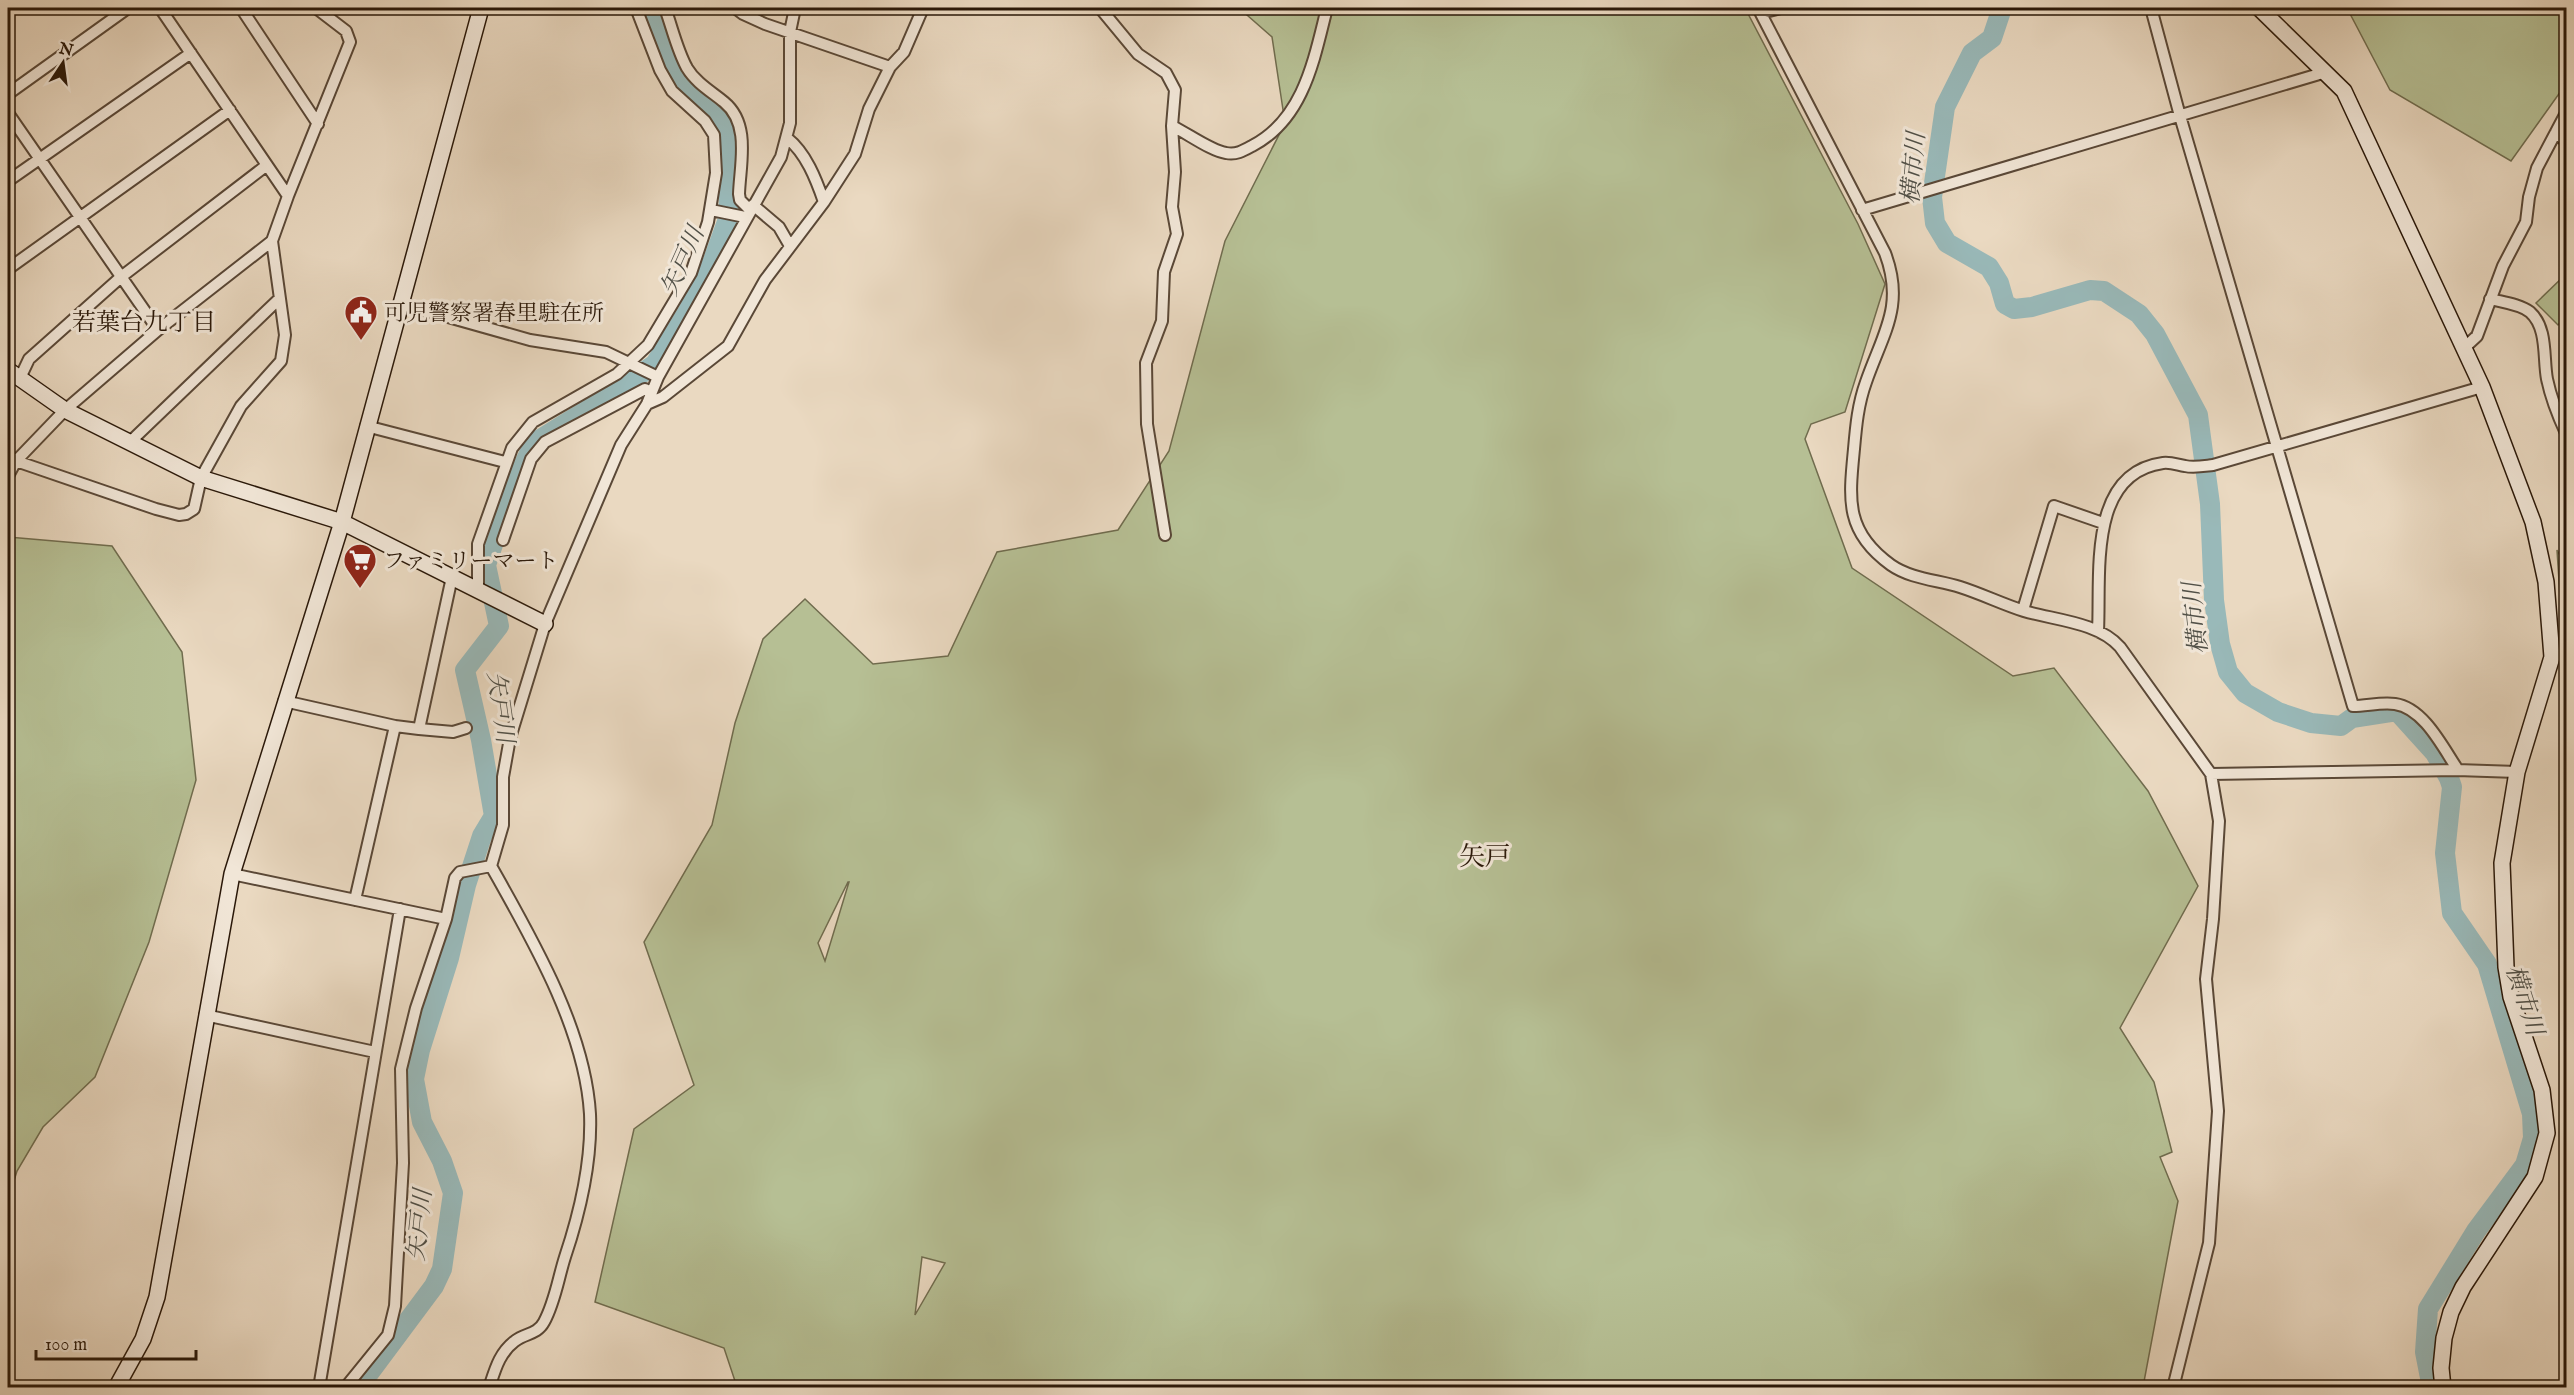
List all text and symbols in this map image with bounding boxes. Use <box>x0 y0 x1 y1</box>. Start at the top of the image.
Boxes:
north arrow <box>33 33 93 93</box>
text: N <box>56 39 75 62</box>
water label: 横市川 <box>1896 128 1933 205</box>
water label: 矢戸川 <box>655 220 713 301</box>
public building icon: 可児警察署春里駐在所 <box>343 294 379 341</box>
place label: 可児警察署春里駐在所 <box>384 300 604 328</box>
district label: 若葉台九丁目 <box>72 308 216 339</box>
supermarket icon: ファミリーマート <box>342 542 378 589</box>
place label: ファミリーマート <box>383 548 559 576</box>
water label: 横市川 <box>2177 577 2216 655</box>
water label: 矢戸川 <box>479 669 520 748</box>
district label: 矢戸 <box>1459 841 1511 874</box>
water label: 横市川 <box>2498 961 2550 1042</box>
water label: 矢戸川 <box>401 1185 440 1263</box>
scale bar <box>36 1323 196 1361</box>
text: 100 m <box>45 1334 87 1357</box>

